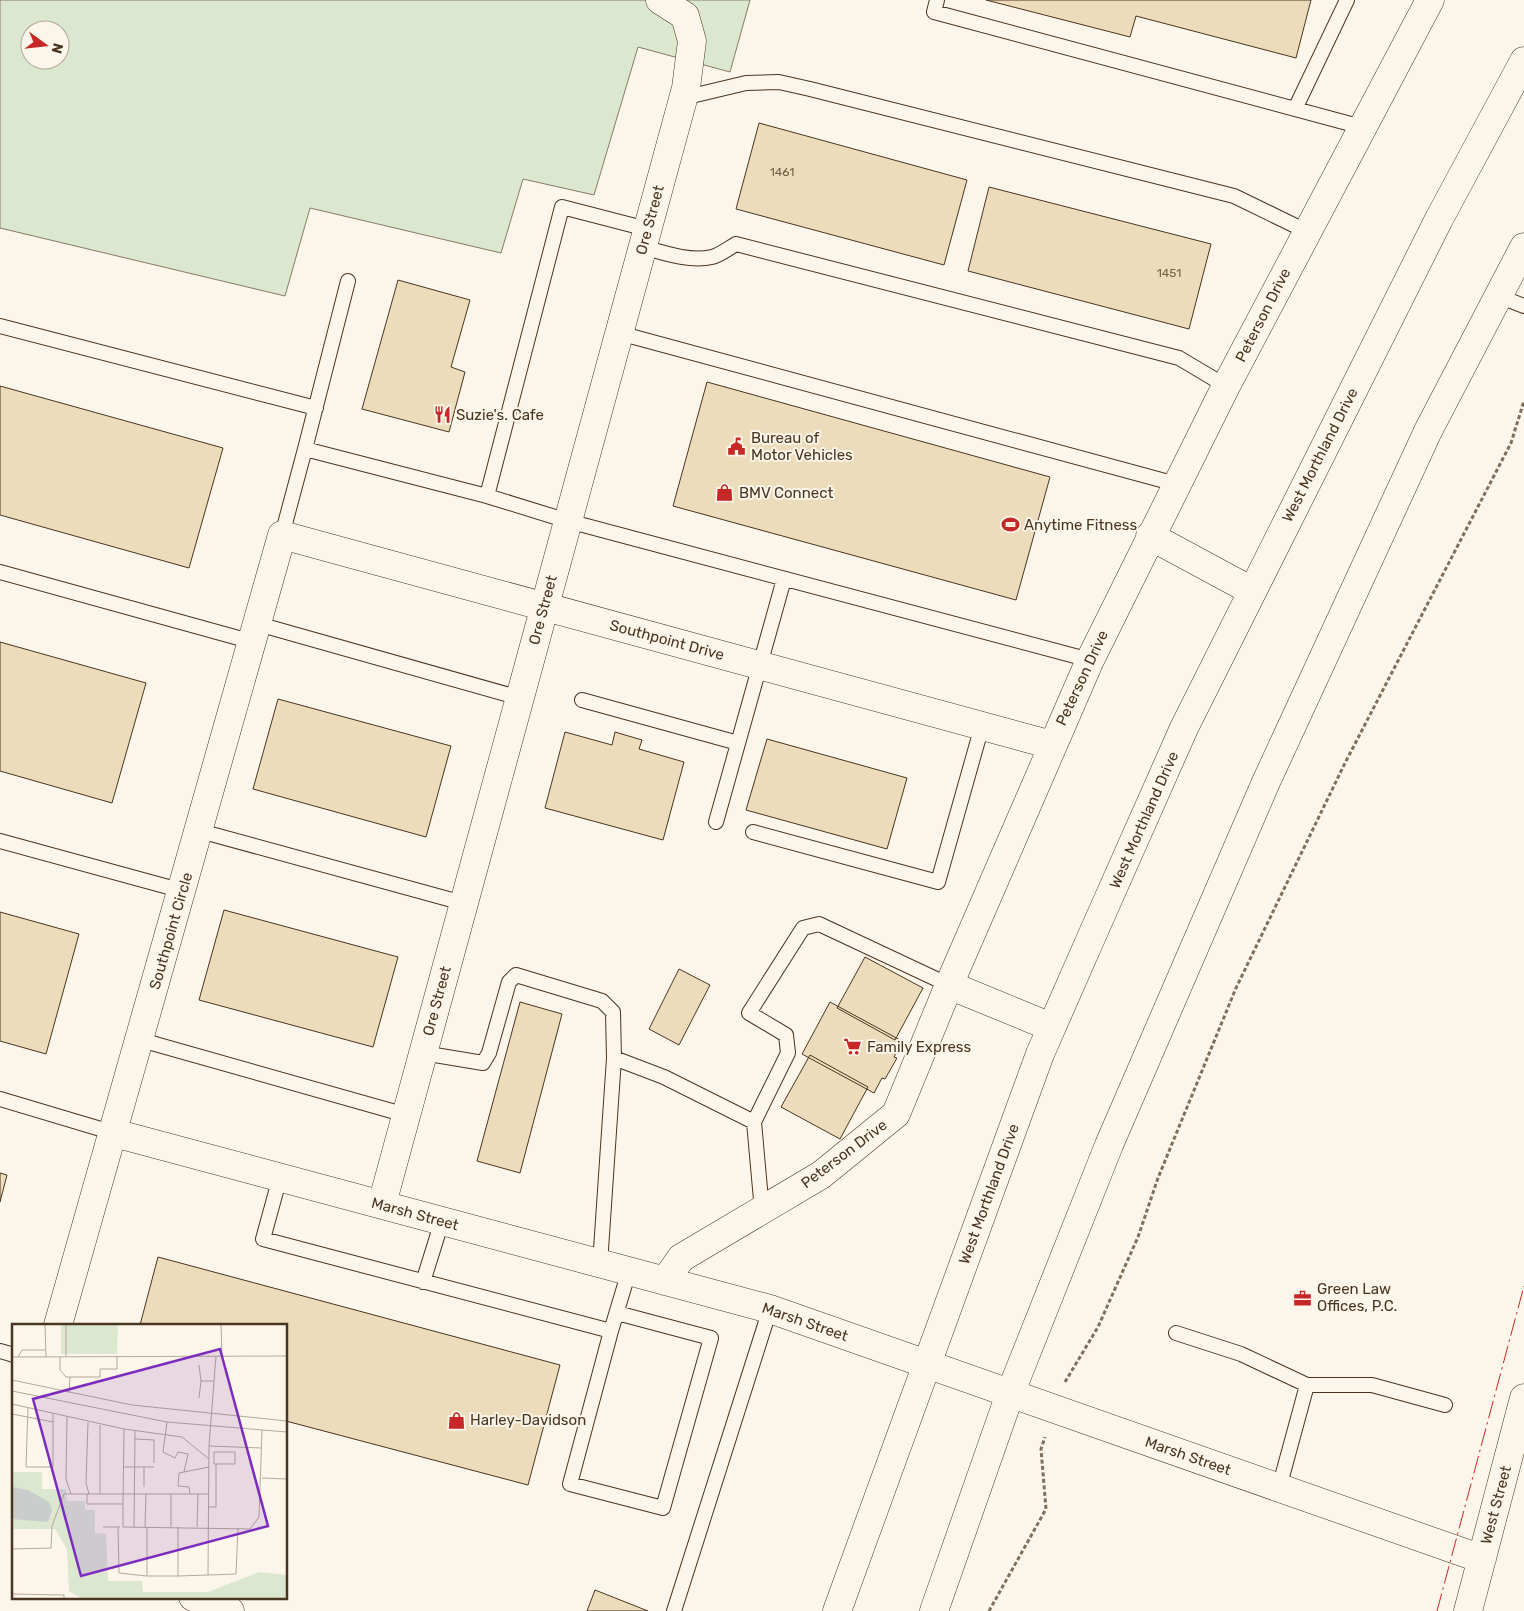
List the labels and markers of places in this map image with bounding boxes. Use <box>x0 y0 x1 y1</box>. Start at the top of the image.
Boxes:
restaurant icon: Suzie's. Cafe <box>432 405 452 425</box>
place label: Suzie's. Cafe <box>456 406 544 424</box>
place label: Bureau of Motor Vehicles <box>751 429 853 464</box>
public building icon: Bureau of Motor Vehicles <box>727 437 747 457</box>
shop icon: BMV Connect <box>715 483 735 503</box>
place label: BMV Connect <box>739 484 833 502</box>
sports icon: Anytime Fitness <box>1000 515 1020 535</box>
place label: Anytime Fitness <box>1024 516 1137 534</box>
supermarket icon: Family Express <box>843 1037 863 1057</box>
place label: Family Express <box>867 1038 971 1056</box>
place label: Green Law Offices, P.C. <box>1317 1280 1397 1315</box>
office icon: Green Law Offices, P.C. <box>1293 1288 1313 1308</box>
shop icon: Harley-Davidson <box>446 1410 466 1430</box>
place label: Harley-Davidson <box>470 1411 586 1429</box>

